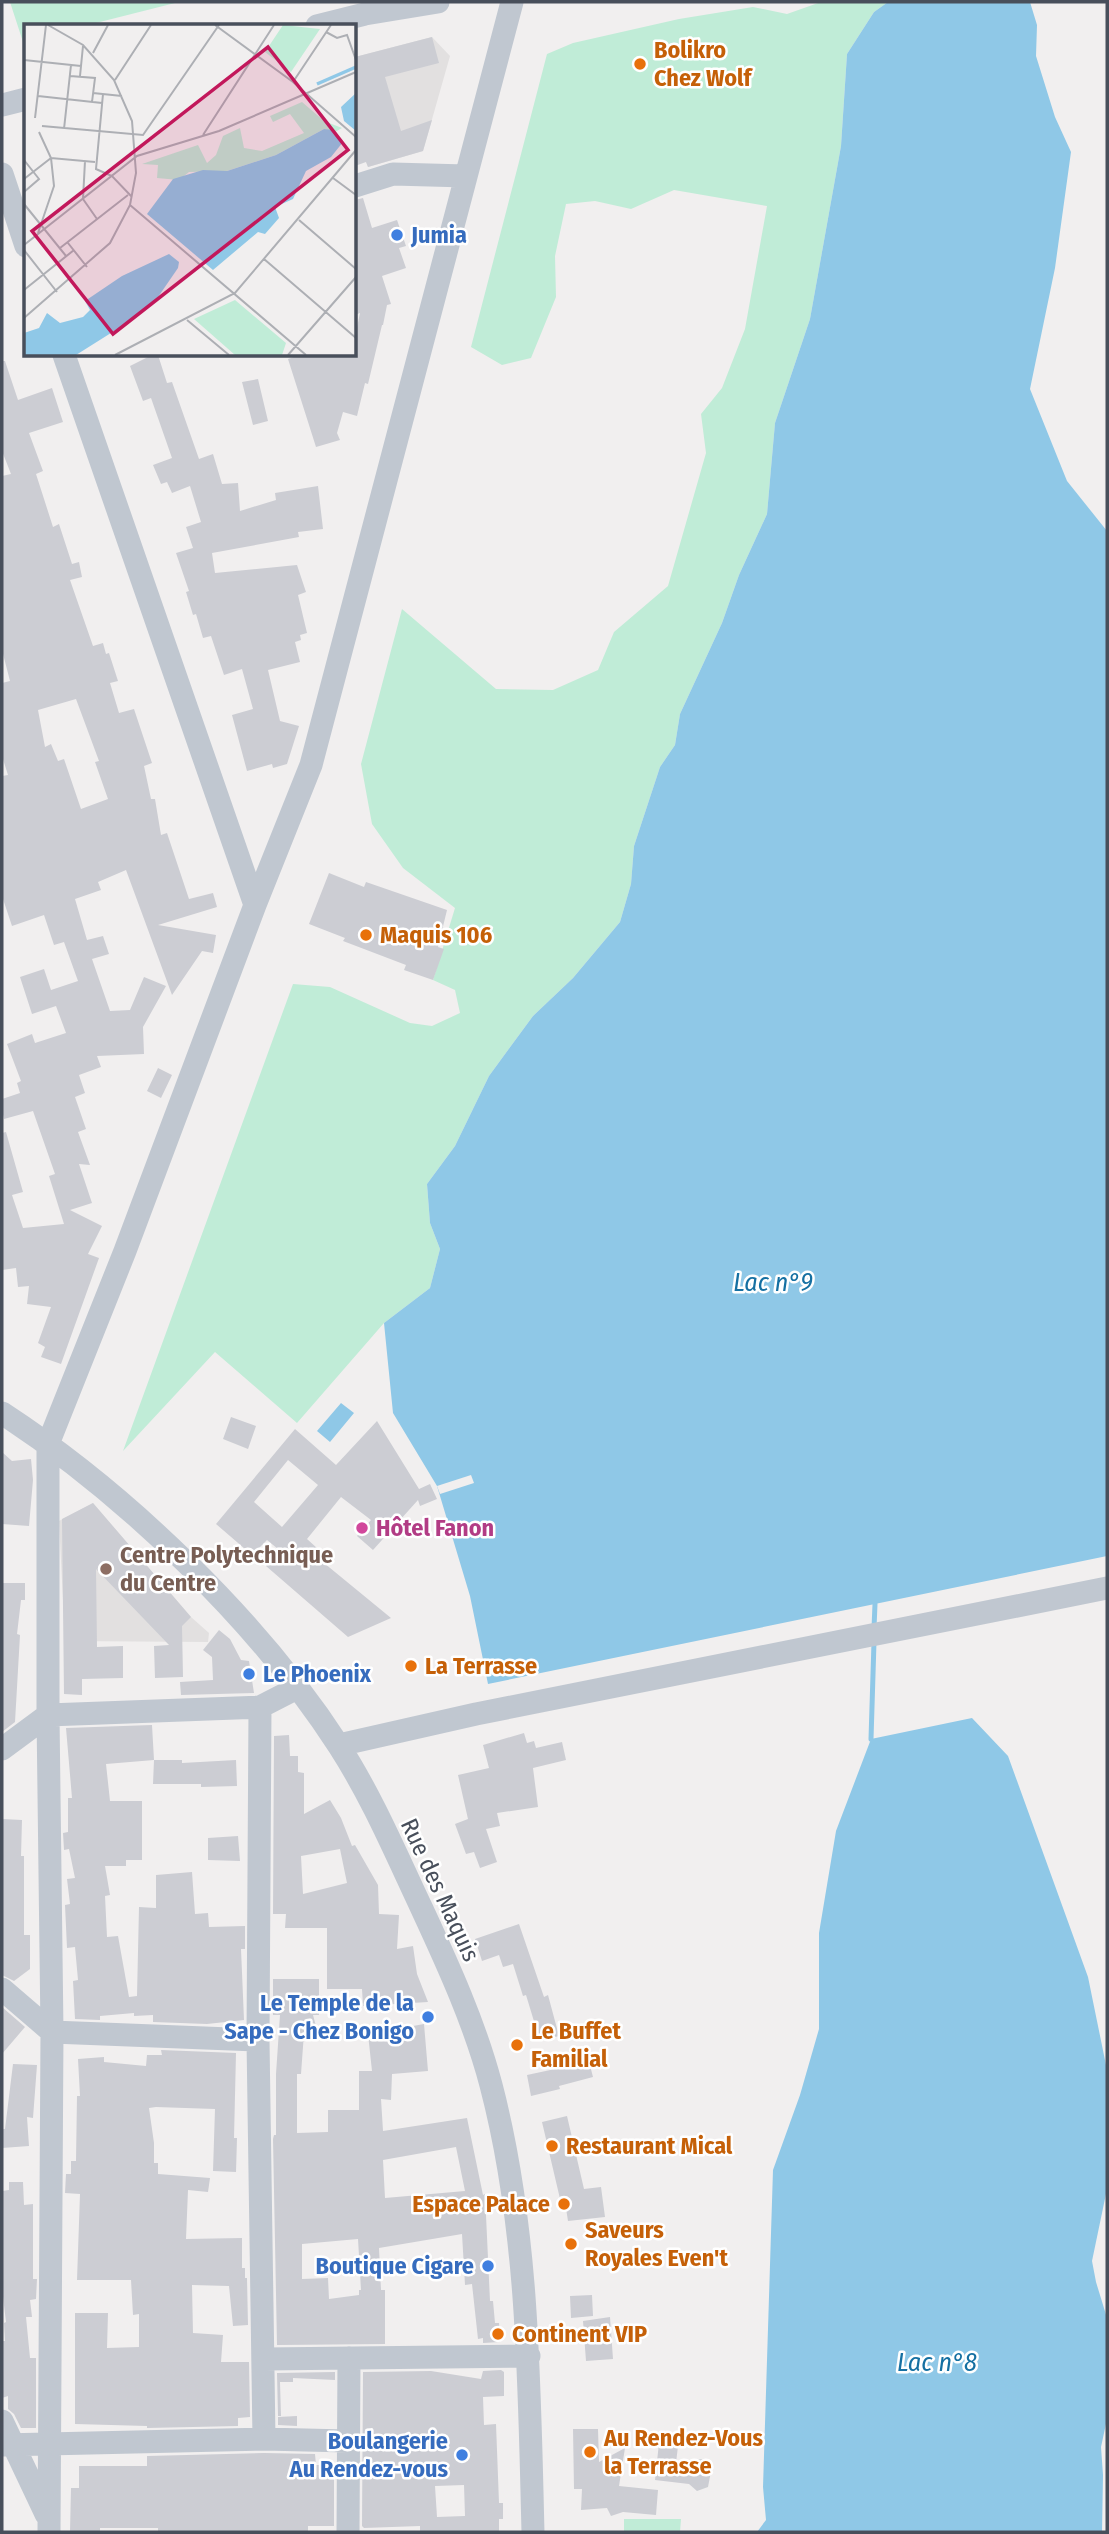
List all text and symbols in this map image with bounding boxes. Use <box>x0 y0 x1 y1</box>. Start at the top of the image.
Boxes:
inset map <box>24 24 357 357</box>
place label: Bolikro Chez Wolf <box>654 36 754 92</box>
marker: Bolikro Chez Wolf <box>632 56 648 72</box>
place label: Jumia <box>410 221 467 249</box>
marker: Jumia <box>389 227 405 243</box>
place label: Maquis 106 <box>380 921 492 949</box>
marker: Maquis 106 <box>358 927 374 943</box>
water label: Lac n°9 <box>733 1267 813 1298</box>
place label: Hôtel Fanon <box>376 1514 494 1542</box>
marker: Hôtel Fanon <box>354 1520 370 1536</box>
place label: Centre Polytechnique du Centre <box>120 1541 333 1597</box>
marker: Centre Polytechnique du Centre <box>98 1561 114 1577</box>
place label: La Terrasse <box>425 1652 537 1680</box>
marker: La Terrasse <box>403 1658 419 1674</box>
place label: Le Phoenix <box>263 1660 372 1688</box>
marker: Le Phoenix <box>241 1666 257 1682</box>
street label: Rue des Maquis <box>395 1814 485 1966</box>
place label: Le Temple de la Sape - Chez Bonigo <box>224 1989 414 2045</box>
marker: Le Temple de la Sape - Chez Bonigo <box>420 2009 436 2025</box>
place label: Le Buffet Familial <box>531 2017 621 2073</box>
marker: Le Buffet Familial <box>509 2037 525 2053</box>
place label: Restaurant Mical <box>566 2132 733 2160</box>
marker: Restaurant Mical <box>544 2138 560 2154</box>
place label: Espace Palace <box>412 2190 550 2218</box>
marker: Espace Palace <box>556 2196 572 2212</box>
place label: Saveurs Royales Even't <box>585 2216 729 2272</box>
marker: Saveurs Royales Even't <box>563 2236 579 2252</box>
place label: Boutique Cigare <box>316 2252 474 2280</box>
marker: Boutique Cigare <box>480 2258 496 2274</box>
place label: Continent VIP <box>512 2320 647 2348</box>
marker: Continent VIP <box>490 2326 506 2342</box>
water label: Lac n°8 <box>897 2347 977 2378</box>
place label: Au Rendez-Vous la Terrasse <box>603 2424 764 2480</box>
place label: Boulangerie Au Rendez-vous <box>289 2427 448 2483</box>
marker: Au Rendez-Vous la Terrasse <box>582 2444 598 2460</box>
marker: Boulangerie Au Rendez-vous <box>454 2447 470 2463</box>

